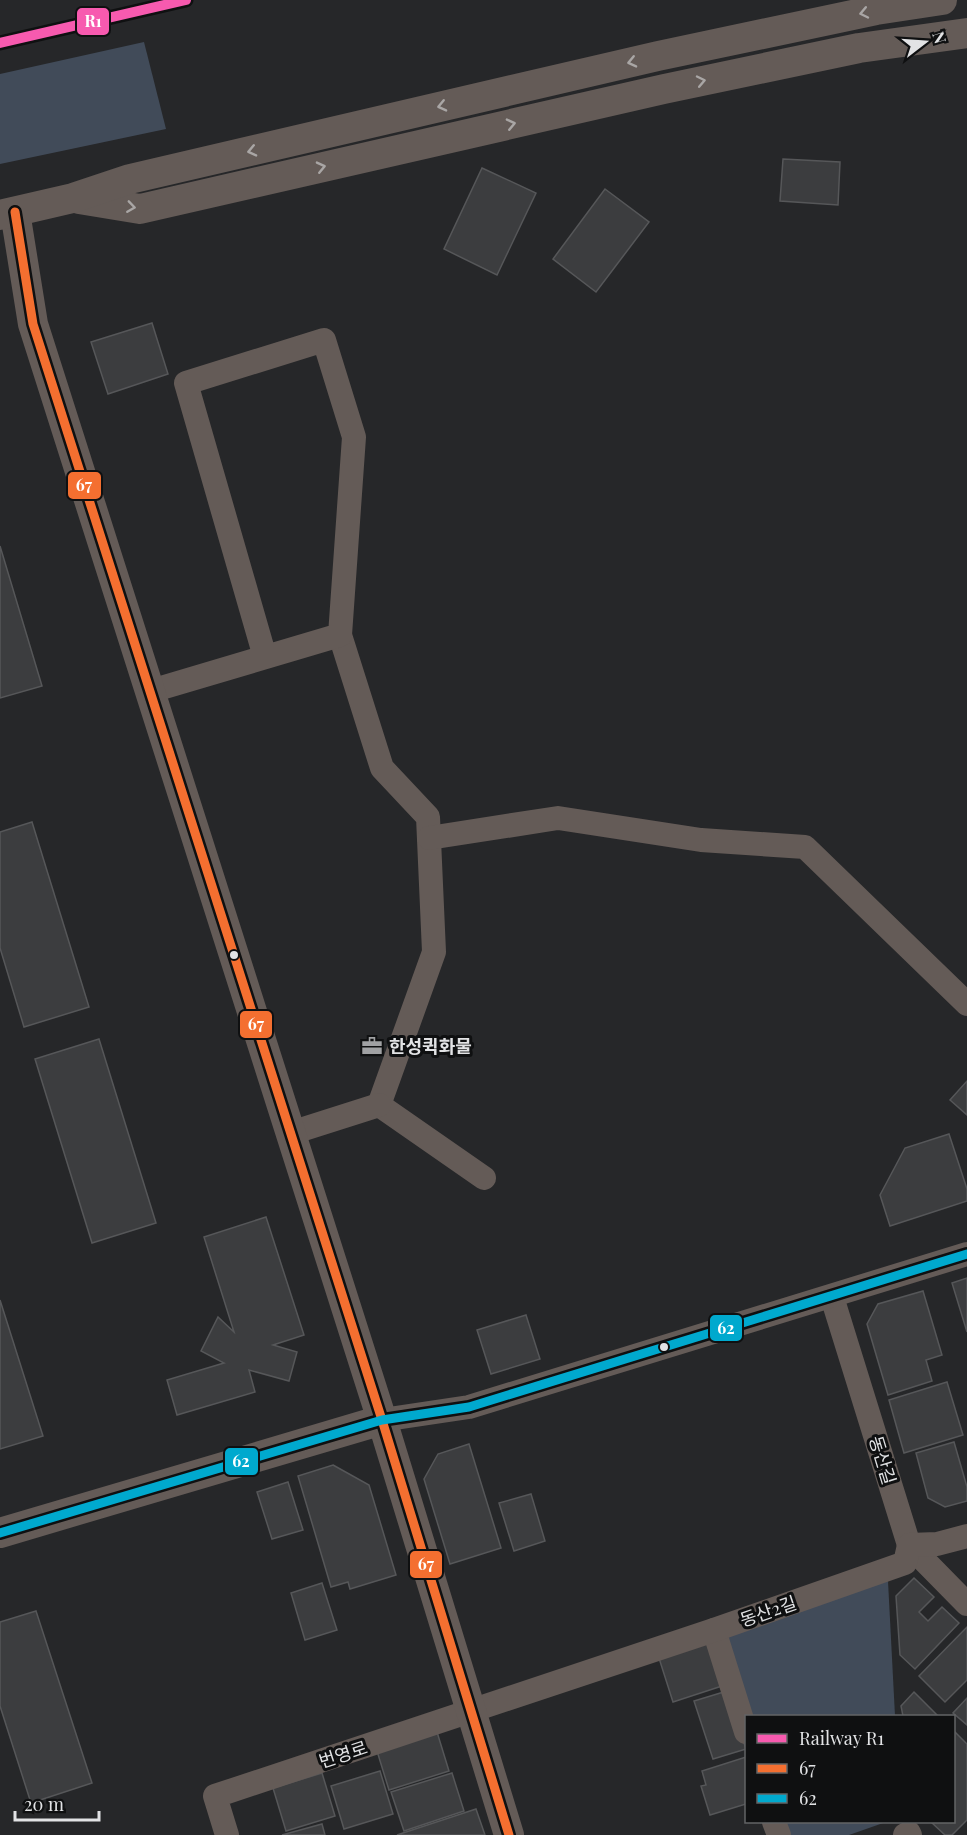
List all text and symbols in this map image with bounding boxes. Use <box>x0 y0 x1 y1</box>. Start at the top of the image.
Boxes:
one-way arrow <box>859 6 869 19</box>
line badge: R1 <box>76 7 110 36</box>
text: R1 <box>84 10 102 31</box>
north arrow <box>895 12 955 72</box>
text: N <box>928 29 952 46</box>
one-way arrow <box>627 54 637 67</box>
one-way arrow <box>696 75 706 88</box>
one-way arrow <box>437 99 447 112</box>
one-way arrow <box>506 118 516 131</box>
one-way arrow <box>248 143 258 156</box>
one-way arrow <box>316 162 326 175</box>
one-way arrow <box>126 200 135 213</box>
line badge: 67 <box>67 471 102 500</box>
text: 67 <box>76 474 93 495</box>
unlabelled marker <box>228 949 240 961</box>
line badge: 67 <box>239 1010 273 1039</box>
text: 67 <box>248 1013 265 1034</box>
office icon: 한성퀵화물 <box>360 1034 384 1058</box>
place label: 한성퀵화물 <box>389 1034 472 1058</box>
line badge: 62 <box>709 1314 743 1342</box>
text: 62 <box>717 1317 735 1338</box>
unlabelled marker <box>658 1341 670 1353</box>
street label: 동산길 <box>864 1433 902 1487</box>
line badge: 62 <box>224 1447 259 1476</box>
text: 62 <box>232 1450 250 1471</box>
line badge: 67 <box>409 1550 443 1579</box>
text: 67 <box>418 1553 435 1574</box>
street label: 동산2길 <box>737 1590 799 1632</box>
legend <box>745 1715 955 1823</box>
text: Railway R1 <box>799 1726 884 1750</box>
street label: 번영로 <box>316 1735 370 1773</box>
text: 67 <box>799 1756 816 1780</box>
scale bar <box>15 1784 99 1822</box>
text: 62 <box>799 1786 817 1810</box>
text: 20 m <box>24 1792 64 1816</box>

